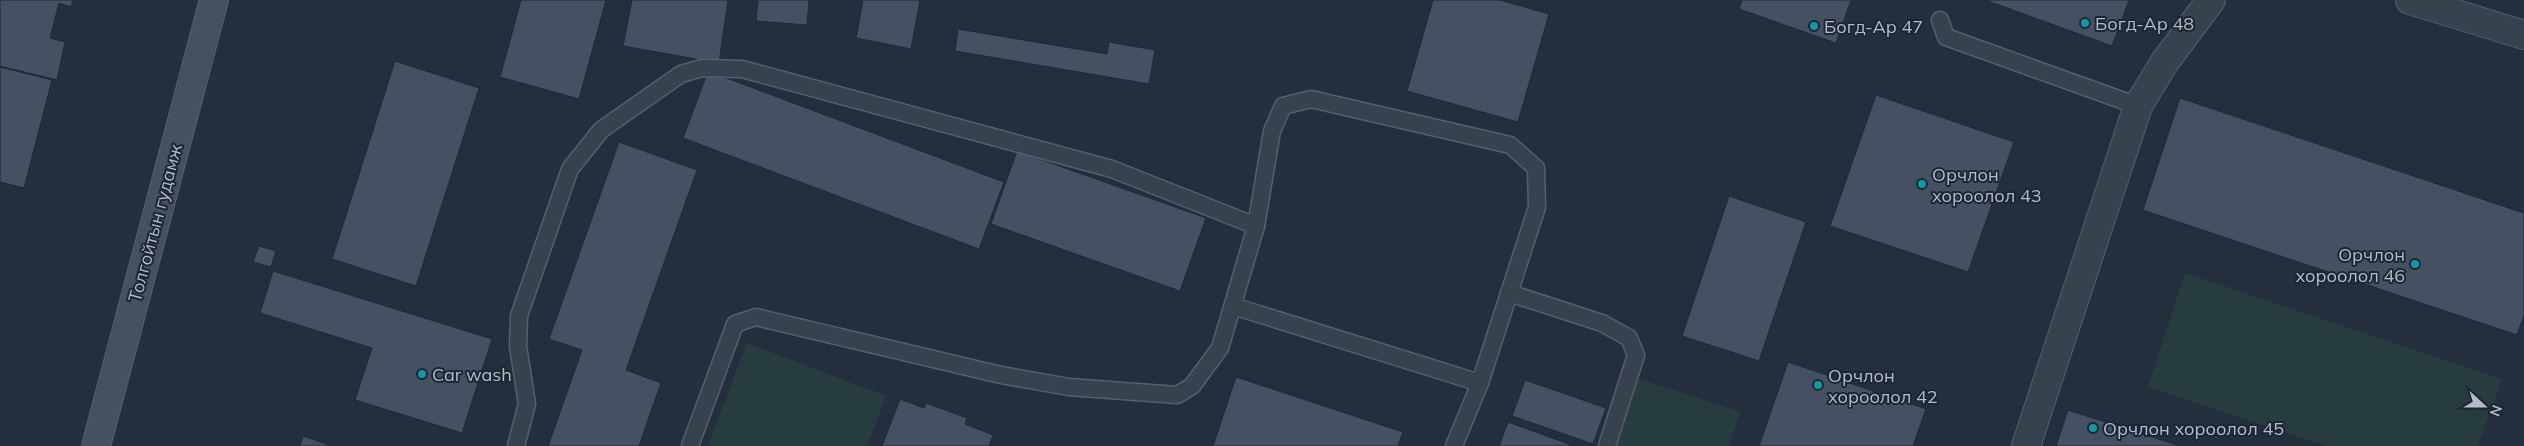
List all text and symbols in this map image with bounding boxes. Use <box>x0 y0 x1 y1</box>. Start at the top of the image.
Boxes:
place label: Богд-Ар 48 <box>2095 12 2194 35</box>
place label: Богд-Ар 47 <box>1824 15 1923 38</box>
marker: Богд-Ар 48 <box>2079 17 2091 29</box>
marker: Богд-Ар 47 <box>1808 20 1820 32</box>
street label: Толгойтын гудамж <box>123 141 187 305</box>
place label: Орчлон хороолол 43 <box>1932 163 2042 207</box>
marker: Орчлон хороолол 43 <box>1916 178 1928 190</box>
place label: Орчлон хороолол 46 <box>2296 243 2405 287</box>
marker: Орчлон хороолол 46 <box>2409 258 2421 270</box>
place label: Car wash <box>432 363 512 386</box>
place label: Орчлон хороолол 42 <box>1828 364 1938 408</box>
marker: Car wash <box>416 368 428 380</box>
marker: Орчлон хороолол 42 <box>1812 379 1824 391</box>
north arrow <box>2459 381 2509 431</box>
text: N <box>2486 402 2506 419</box>
place label: Орчлон хороолол 45 <box>2103 417 2284 440</box>
marker: Орчлон хороолол 45 <box>2087 422 2099 434</box>

